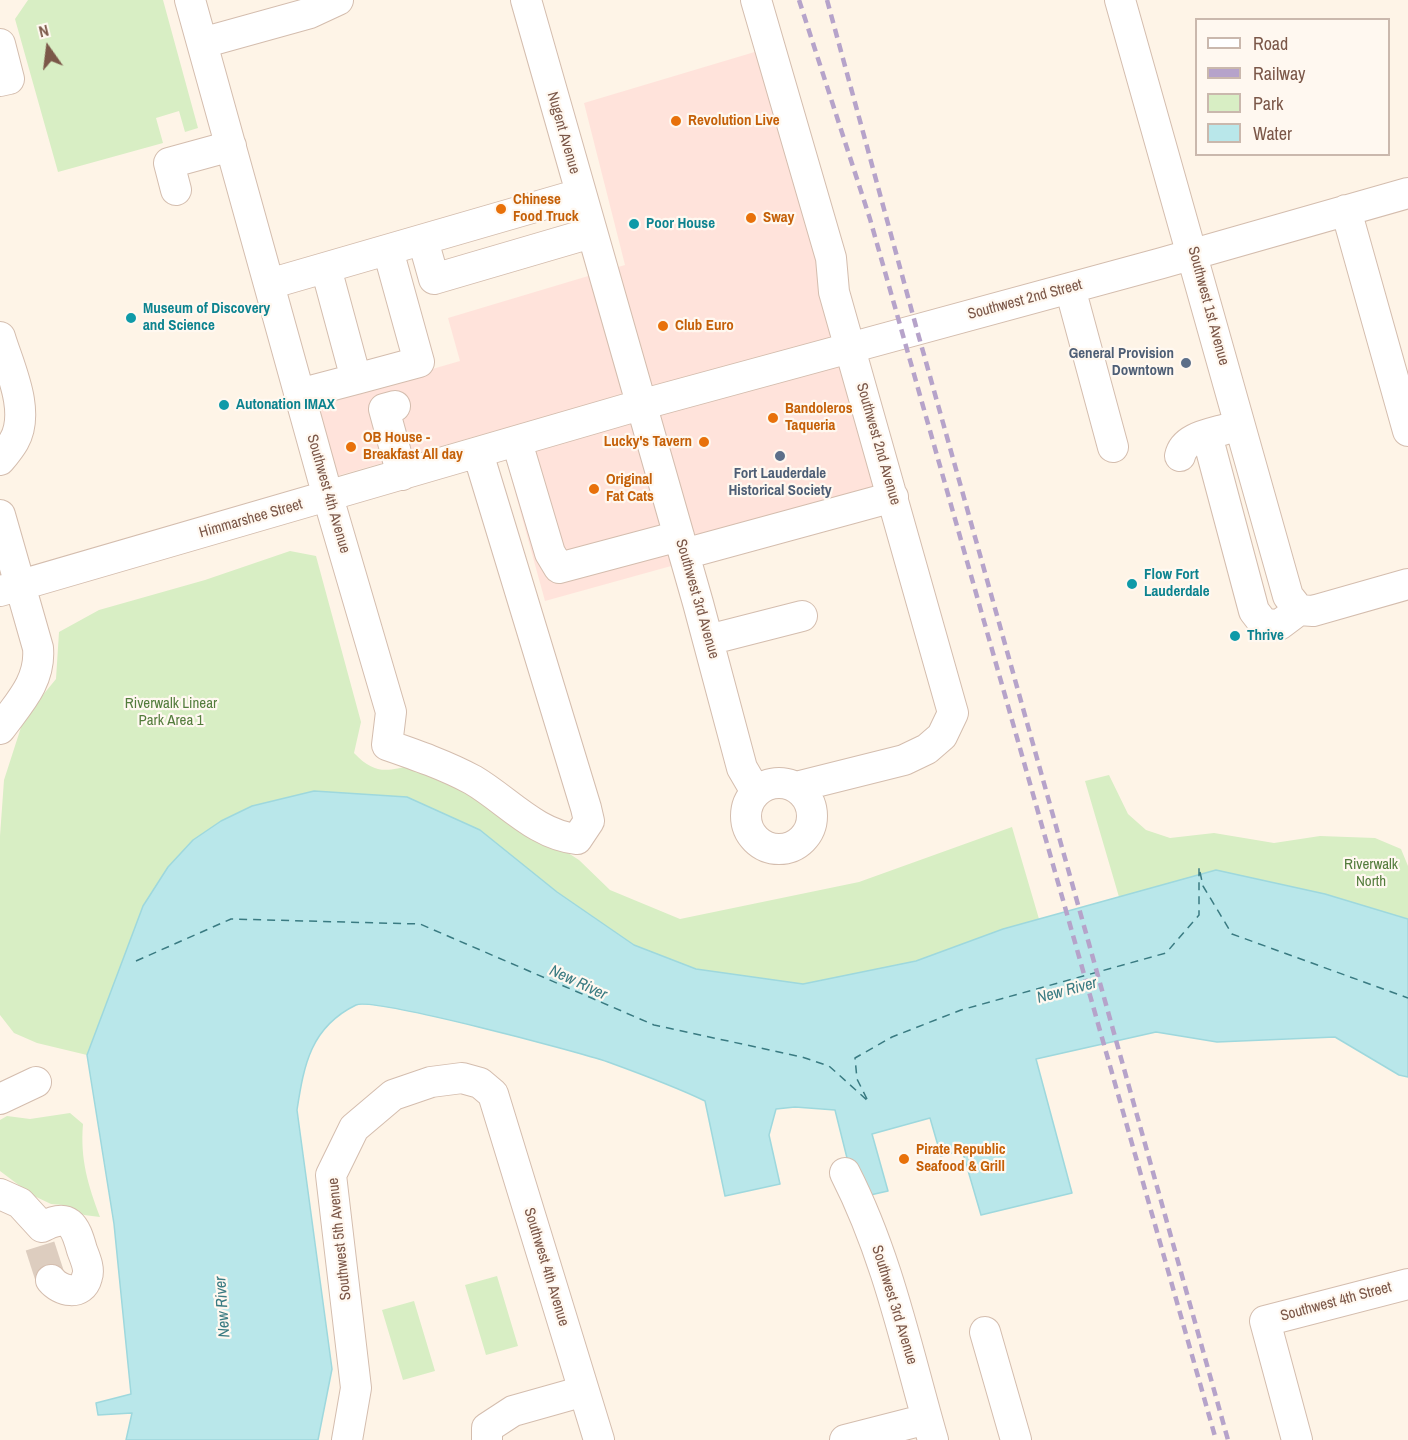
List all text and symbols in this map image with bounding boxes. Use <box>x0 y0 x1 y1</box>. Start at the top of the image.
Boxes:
north arrow <box>18 18 78 78</box>
legend <box>1195 18 1390 156</box>
text: N <box>36 19 51 42</box>
text: Road <box>1253 31 1288 56</box>
text: Railway <box>1253 61 1306 86</box>
street label: Nugent Avenue <box>543 90 583 176</box>
text: Park <box>1253 91 1283 116</box>
place label: Revolution Live <box>688 112 780 130</box>
marker: Revolution Live <box>669 114 683 128</box>
text: Water <box>1253 121 1292 146</box>
place label: Chinese Food Truck <box>513 191 579 226</box>
marker: Chinese Food Truck <box>494 202 508 216</box>
place label: Sway <box>763 209 794 227</box>
marker: Sway <box>744 211 758 225</box>
place label: Poor House <box>646 215 715 233</box>
marker: Poor House <box>627 217 641 231</box>
street label: Southwest 1st Avenue <box>1183 245 1233 367</box>
street label: Southwest 2nd Street <box>966 276 1084 324</box>
place label: Museum of Discovery and Science <box>143 300 270 335</box>
marker: Museum of Discovery and Science <box>124 311 138 325</box>
place label: Club Euro <box>675 317 734 335</box>
marker: Club Euro <box>656 319 670 333</box>
place label: General Provision Downtown <box>1069 345 1174 380</box>
marker: General Provision Downtown <box>1179 356 1193 370</box>
street label: Southwest 2nd Avenue <box>852 381 904 507</box>
place label: Autonation IMAX <box>236 396 335 414</box>
marker: Autonation IMAX <box>217 398 231 412</box>
place label: Bandoleros Taqueria <box>785 400 853 435</box>
marker: Bandoleros Taqueria <box>766 411 780 425</box>
place label: OB House - Breakfast All day <box>363 429 463 464</box>
street label: Southwest 4th Avenue <box>302 432 354 556</box>
place label: Lucky's Tavern <box>604 433 692 451</box>
marker: Lucky's Tavern <box>697 435 711 449</box>
marker: OB House - Breakfast All day <box>344 440 358 454</box>
marker: Fort Lauderdale Historical Society <box>773 449 787 463</box>
place label: Fort Lauderdale Historical Society <box>728 465 832 500</box>
place label: Original Fat Cats <box>606 471 654 506</box>
marker: Original Fat Cats <box>587 482 601 496</box>
street label: Himmarshee Street <box>197 496 305 542</box>
street label: Southwest 3rd Avenue <box>671 537 723 661</box>
place label: Flow Fort Lauderdale <box>1144 566 1210 601</box>
marker: Flow Fort Lauderdale <box>1125 577 1139 591</box>
place label: Thrive <box>1247 627 1284 645</box>
marker: Thrive <box>1228 629 1242 643</box>
park label: Riverwalk Linear Park Area 1 <box>125 695 217 730</box>
park label: Riverwalk North <box>1344 856 1398 891</box>
water label: New River <box>546 961 610 1005</box>
water label: New River <box>1035 974 1099 1008</box>
place label: Pirate Republic Seafood & Grill <box>916 1141 1006 1176</box>
marker: Pirate Republic Seafood & Grill <box>897 1152 911 1166</box>
street label: Southwest 5th Avenue <box>325 1177 355 1301</box>
street label: Southwest 4th Avenue <box>519 1206 573 1328</box>
street label: Southwest 3rd Avenue <box>867 1243 921 1367</box>
water label: New River <box>211 1276 235 1338</box>
street label: Southwest 4th Street <box>1279 1279 1393 1325</box>

